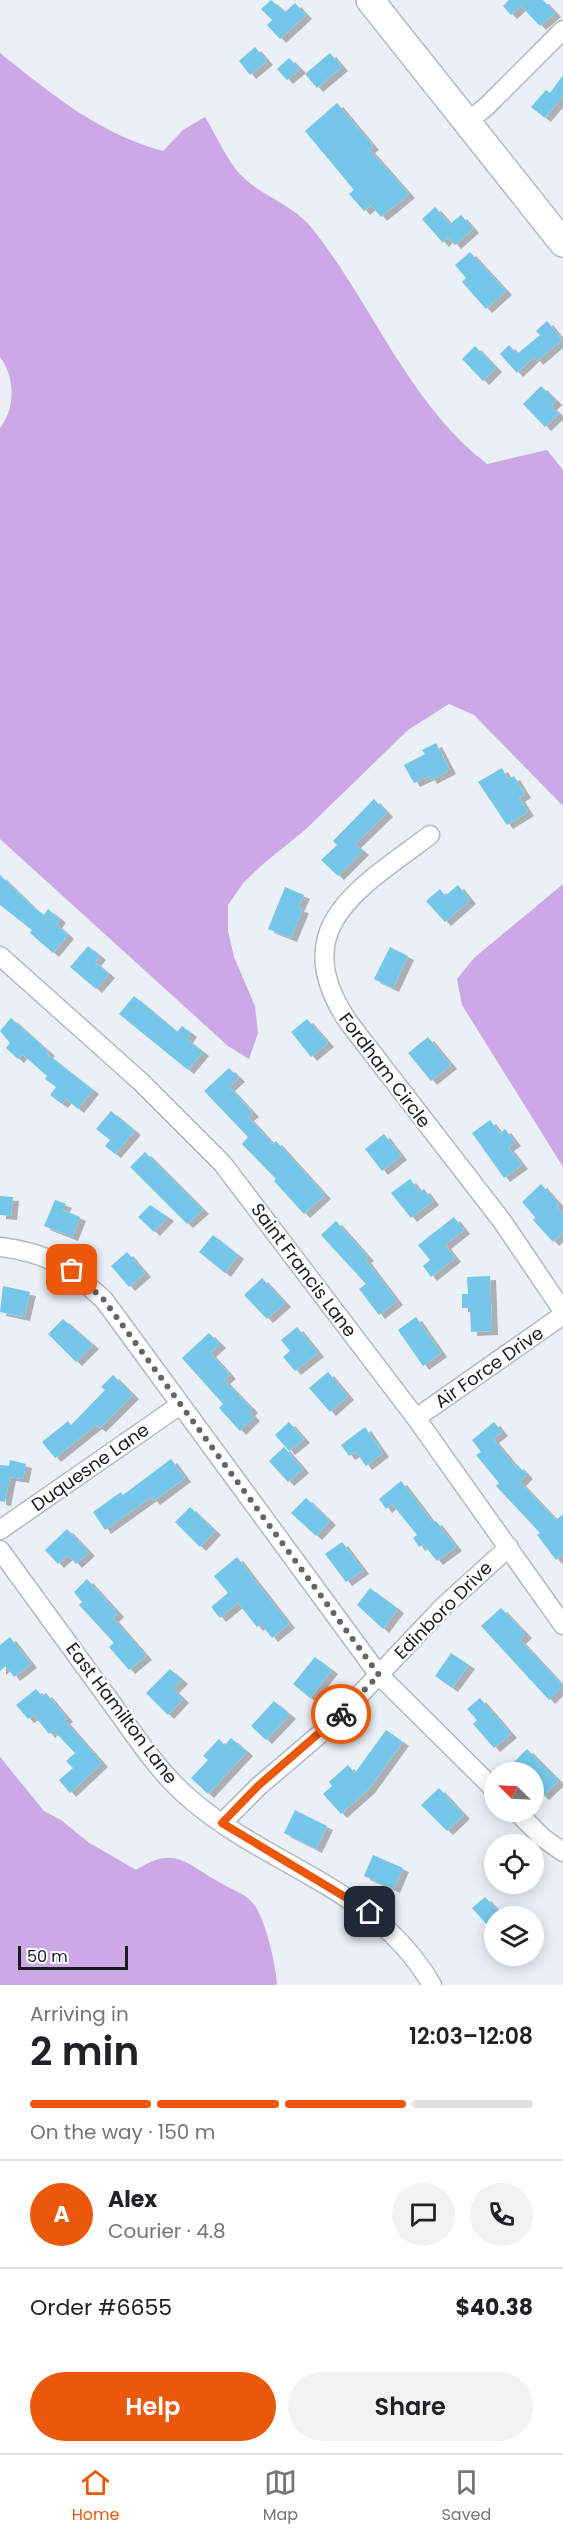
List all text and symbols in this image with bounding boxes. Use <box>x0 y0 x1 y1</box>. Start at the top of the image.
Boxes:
street label: Fordham Circle <box>333 1007 437 1133</box>
street label: Saint Francis Lane <box>245 1198 363 1342</box>
pin <box>46 1244 97 1295</box>
icon: bag <box>55 1253 88 1286</box>
street label: Air Force Drive <box>430 1320 548 1414</box>
street label: Duquesne Lane <box>26 1417 154 1517</box>
street label: Edinboro Drive <box>388 1555 498 1665</box>
street label: East Hamilton Lane <box>61 1637 183 1789</box>
courier <box>311 1684 371 1744</box>
icon: bike <box>325 1698 358 1731</box>
north arrow <box>484 1762 544 1822</box>
map controls <box>484 1762 544 1966</box>
button: locate <box>484 1834 544 1894</box>
pin <box>344 1886 395 1937</box>
icon: home <box>353 1895 386 1928</box>
button: layers <box>484 1906 544 1966</box>
scale bar <box>18 1943 128 1970</box>
text: 50 m <box>27 1945 68 1968</box>
text: Arriving in <box>30 2000 129 2028</box>
text: 12:03–12:08 <box>409 2021 533 2052</box>
text: 2 min <box>30 2024 139 2079</box>
text: On the way · 150 m <box>30 2118 215 2146</box>
button: chat <box>392 2183 455 2246</box>
button: phone <box>470 2183 533 2246</box>
text: Alex <box>108 2184 157 2215</box>
text: A <box>53 2199 70 2230</box>
text: Courier · 4.8 <box>108 2217 226 2245</box>
text: Order #6655 <box>30 2292 172 2323</box>
text: $40.38 <box>456 2292 533 2323</box>
button: Help <box>30 2372 276 2441</box>
button: Share <box>288 2372 533 2441</box>
tab: Home <box>72 2466 119 2527</box>
tab: Map <box>263 2466 298 2527</box>
tab: Saved <box>441 2466 491 2527</box>

